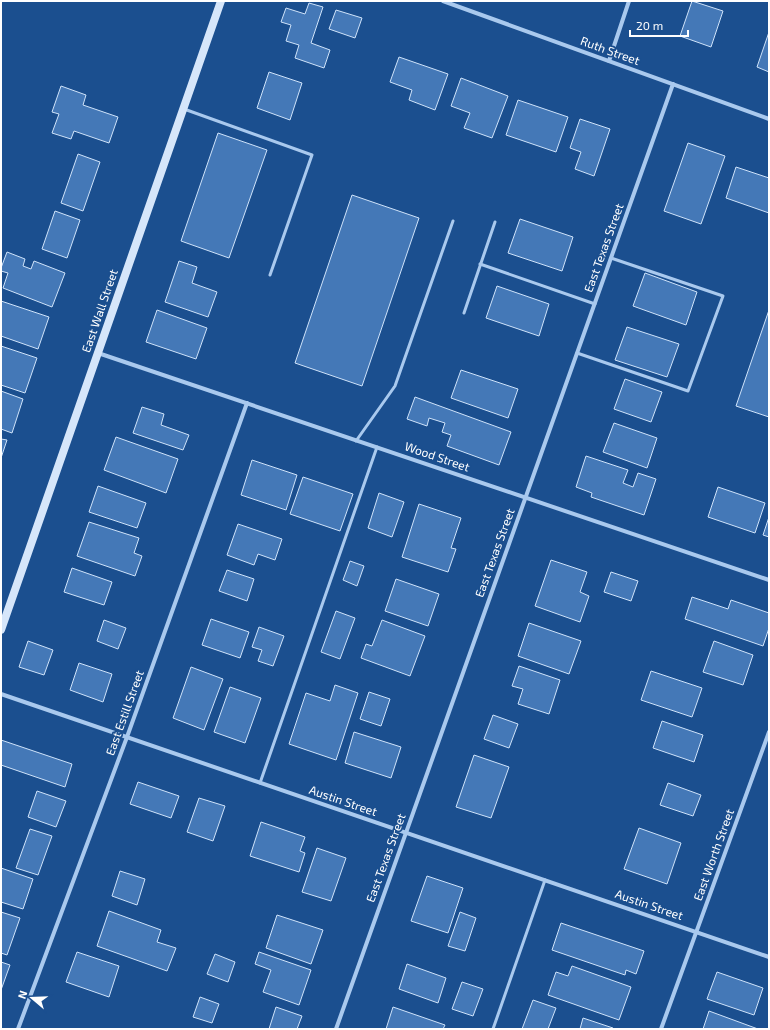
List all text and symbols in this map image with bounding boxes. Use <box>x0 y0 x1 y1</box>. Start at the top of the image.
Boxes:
scale bar <box>630 12 688 38</box>
text: 20 m <box>636 18 663 32</box>
street label: Ruth Street <box>579 33 642 67</box>
street label: East Texas Street <box>580 201 626 294</box>
street label: East Wall Street <box>78 267 120 354</box>
street label: Wood Street <box>403 438 472 474</box>
street label: East Texas Street <box>471 506 517 599</box>
street label: East Estill Street <box>102 668 146 757</box>
street label: Austin Street <box>308 782 380 818</box>
street label: East Worth Street <box>690 806 736 903</box>
street label: East Texas Street <box>362 811 408 904</box>
street label: Austin Street <box>614 886 686 922</box>
north arrow <box>12 978 52 1018</box>
text: N <box>15 989 30 1000</box>

